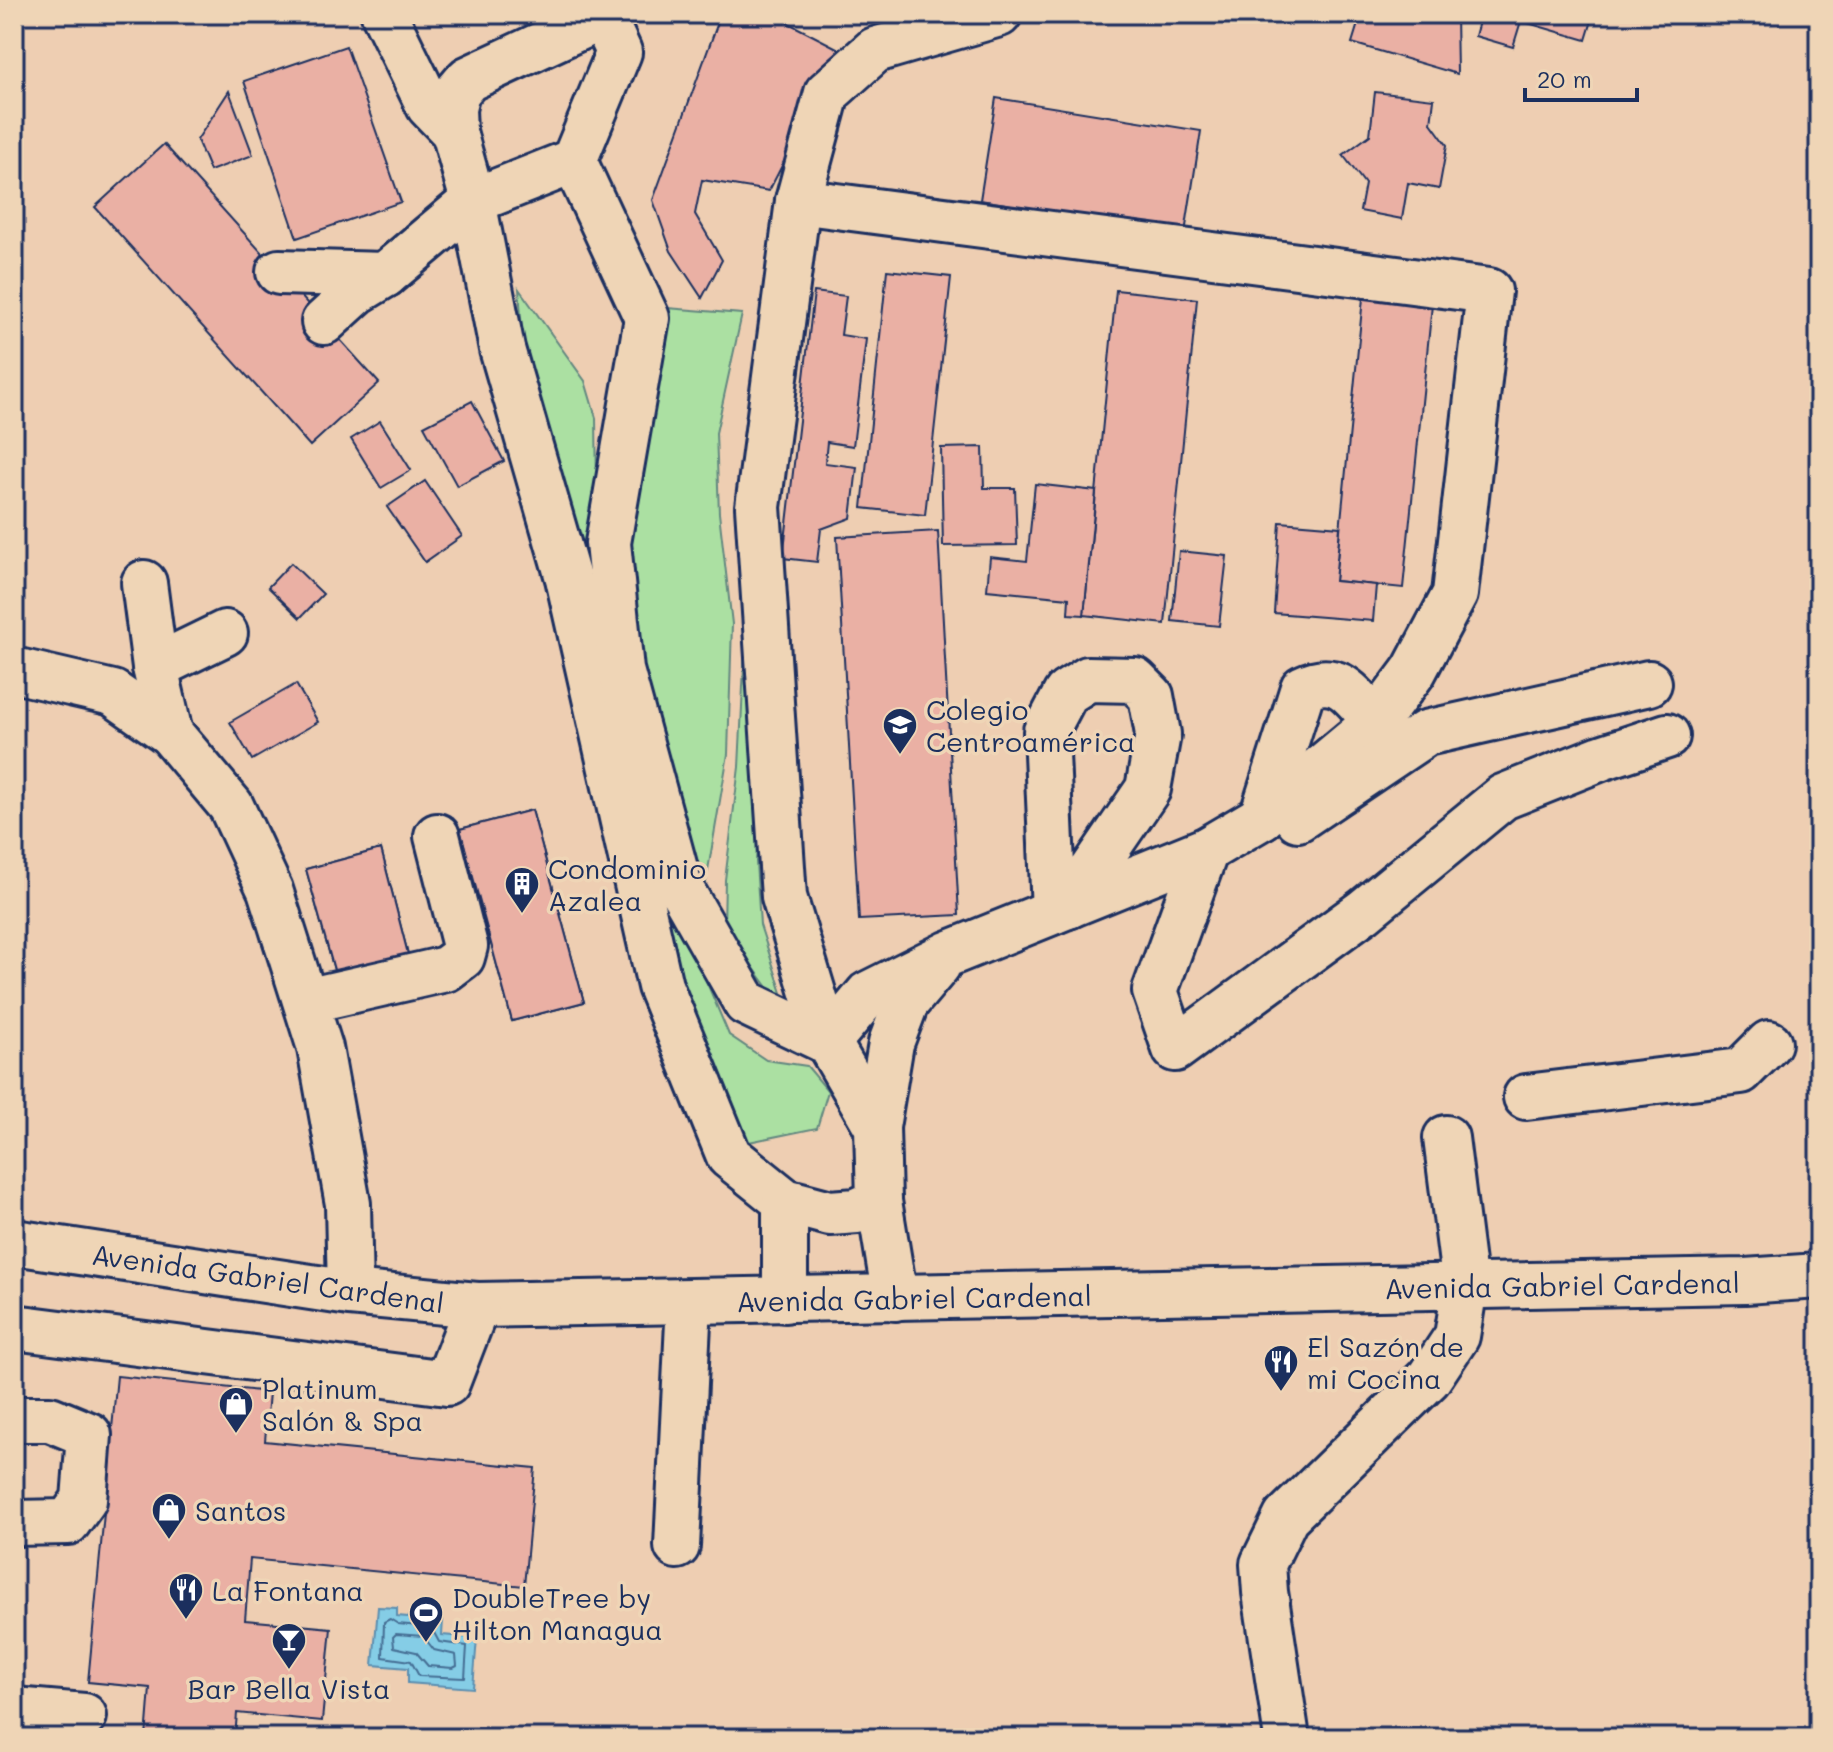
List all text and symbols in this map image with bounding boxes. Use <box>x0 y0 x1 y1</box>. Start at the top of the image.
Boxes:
scale bar <box>1525 52 1637 102</box>
text: 20 m <box>1537 63 1592 94</box>
place label: Colegio Centroamérica <box>926 691 1135 759</box>
school or university icon: Colegio Centroamérica <box>881 706 919 756</box>
place label: Condominio Azalea <box>548 850 706 918</box>
building icon: Condominio Azalea <box>503 865 541 915</box>
street label: Avenida Gabriel Cardenal <box>89 1235 447 1321</box>
street label: Avenida Gabriel Cardenal <box>1384 1264 1740 1306</box>
street label: Avenida Gabriel Cardenal <box>736 1277 1092 1319</box>
place label: El Sazón de mi Cocina <box>1307 1328 1464 1396</box>
restaurant icon: El Sazón de mi Cocina <box>1262 1343 1300 1393</box>
place label: Platinum Salón & Spa <box>262 1370 423 1438</box>
shop icon: Platinum Salón & Spa <box>217 1385 255 1435</box>
shop icon: Santos <box>150 1491 188 1541</box>
place label: Santos <box>195 1492 286 1528</box>
restaurant icon: La Fontana <box>167 1571 205 1621</box>
place label: La Fontana <box>212 1572 364 1608</box>
place label: DoubleTree by Hilton Managua <box>452 1579 663 1647</box>
sports icon: DoubleTree by Hilton Managua <box>407 1594 445 1644</box>
bar icon: Bar Bella Vista <box>270 1621 308 1671</box>
place label: Bar Bella Vista <box>188 1670 390 1706</box>

